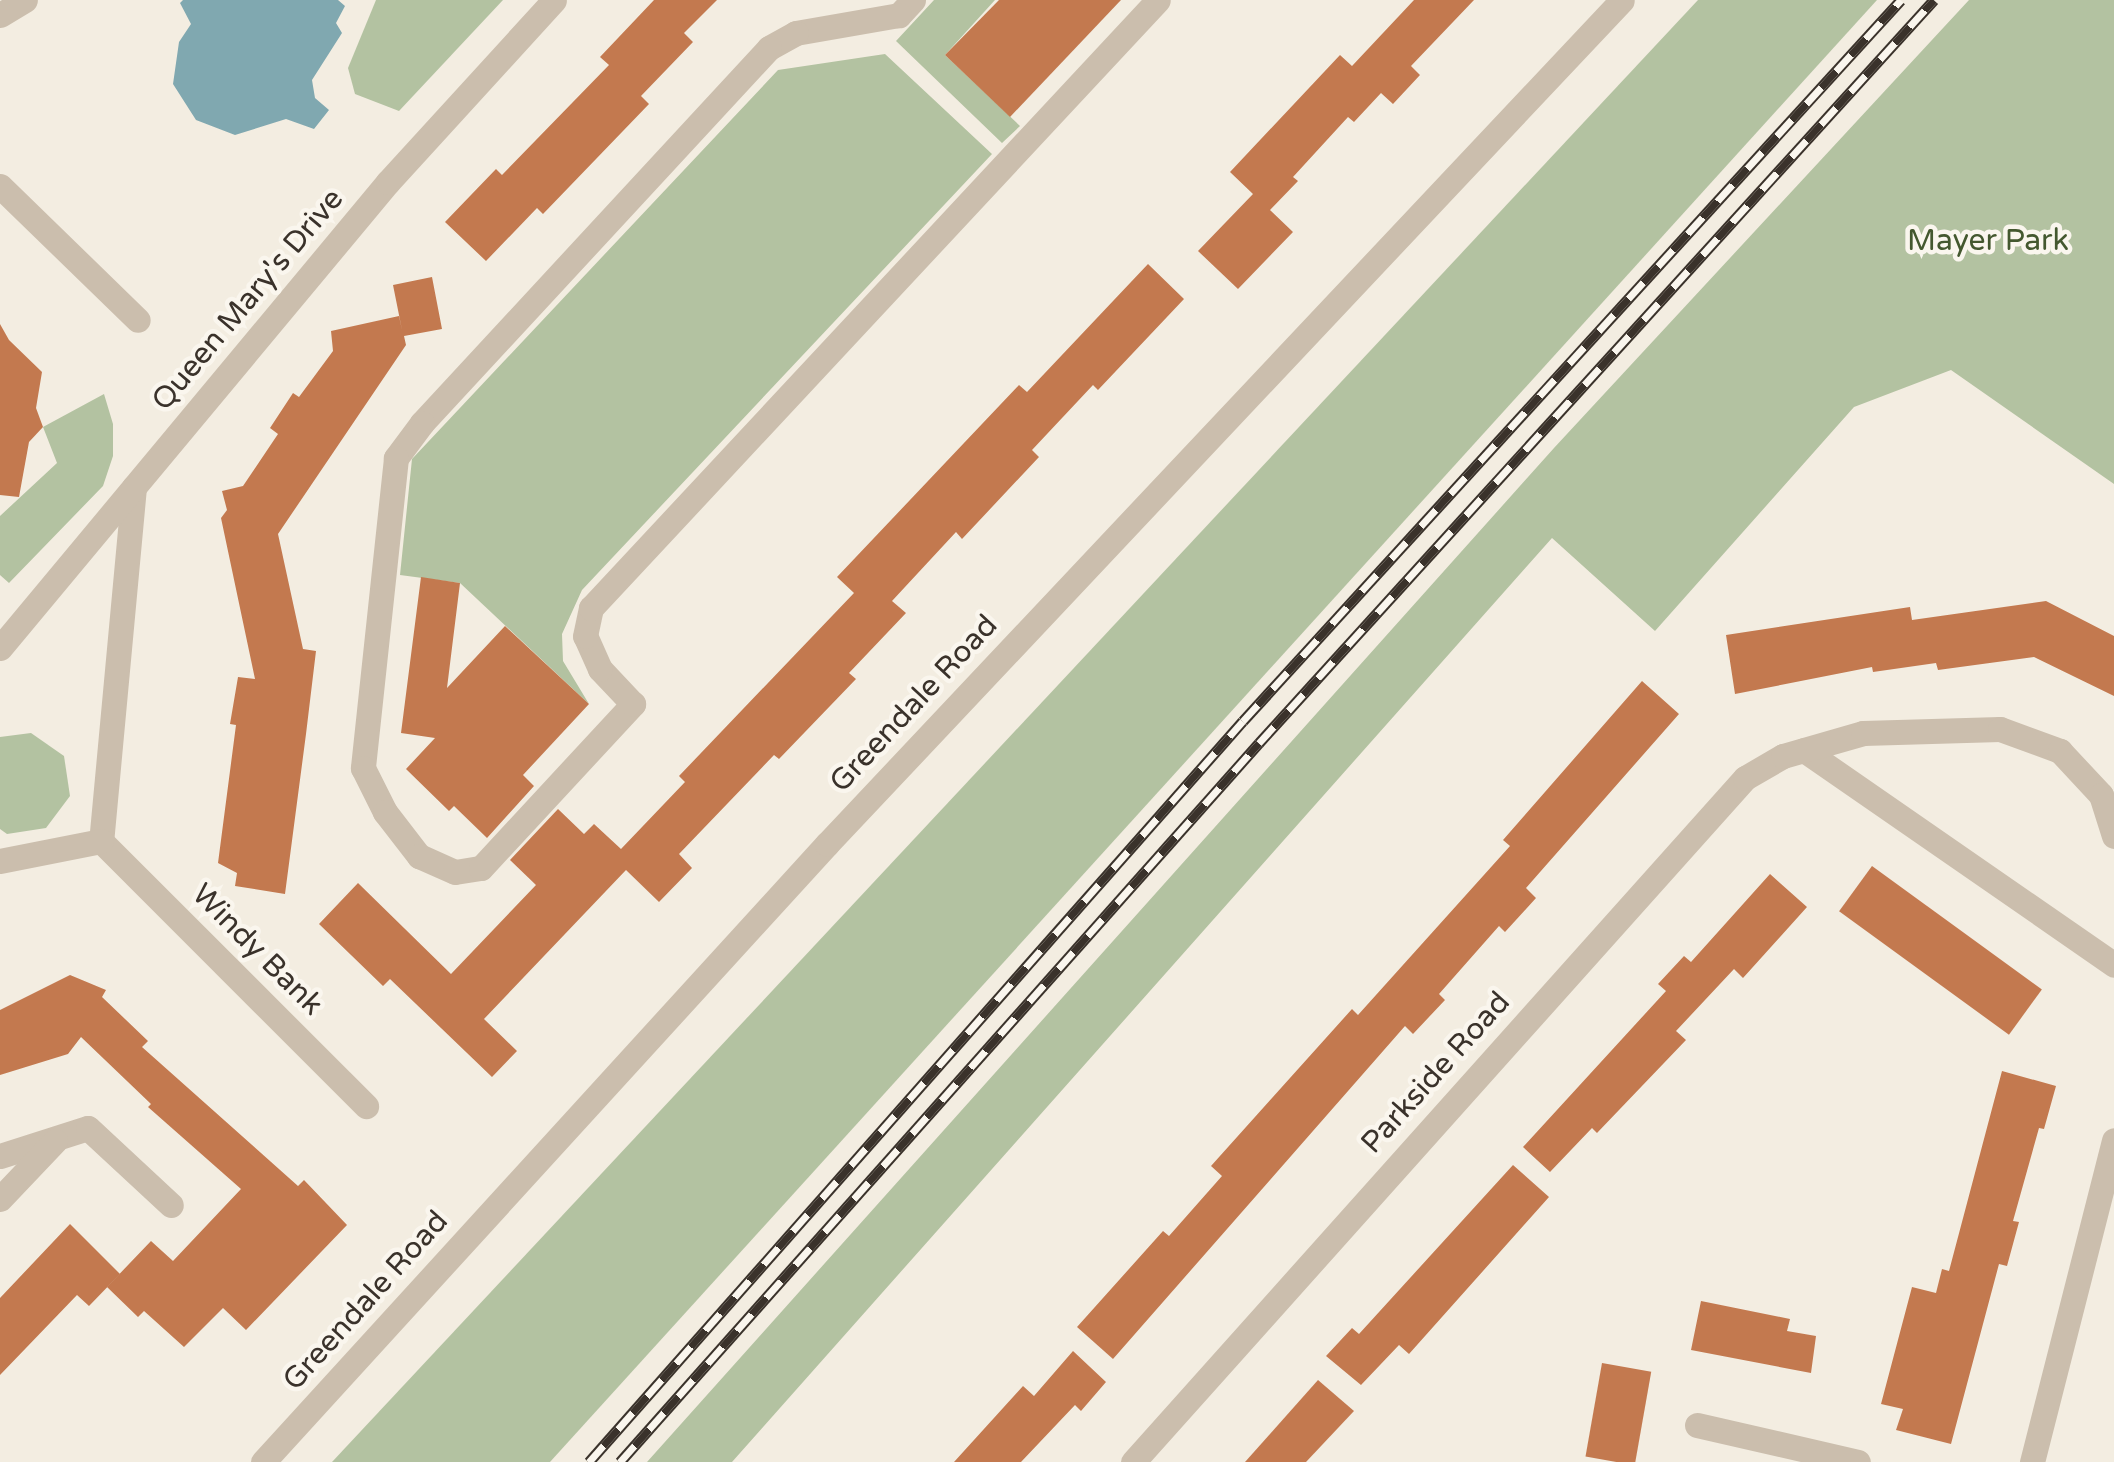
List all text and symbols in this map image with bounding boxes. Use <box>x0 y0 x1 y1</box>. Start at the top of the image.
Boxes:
street label: Queen Mary's Drive <box>145 182 351 418</box>
park label: Mayer Park <box>1907 223 2069 259</box>
street label: Greendale Road <box>823 608 1005 800</box>
street label: Windy Bank <box>184 877 330 1023</box>
street label: Parkside Road <box>1354 985 1518 1161</box>
street label: Greendale Road <box>276 1204 456 1398</box>

